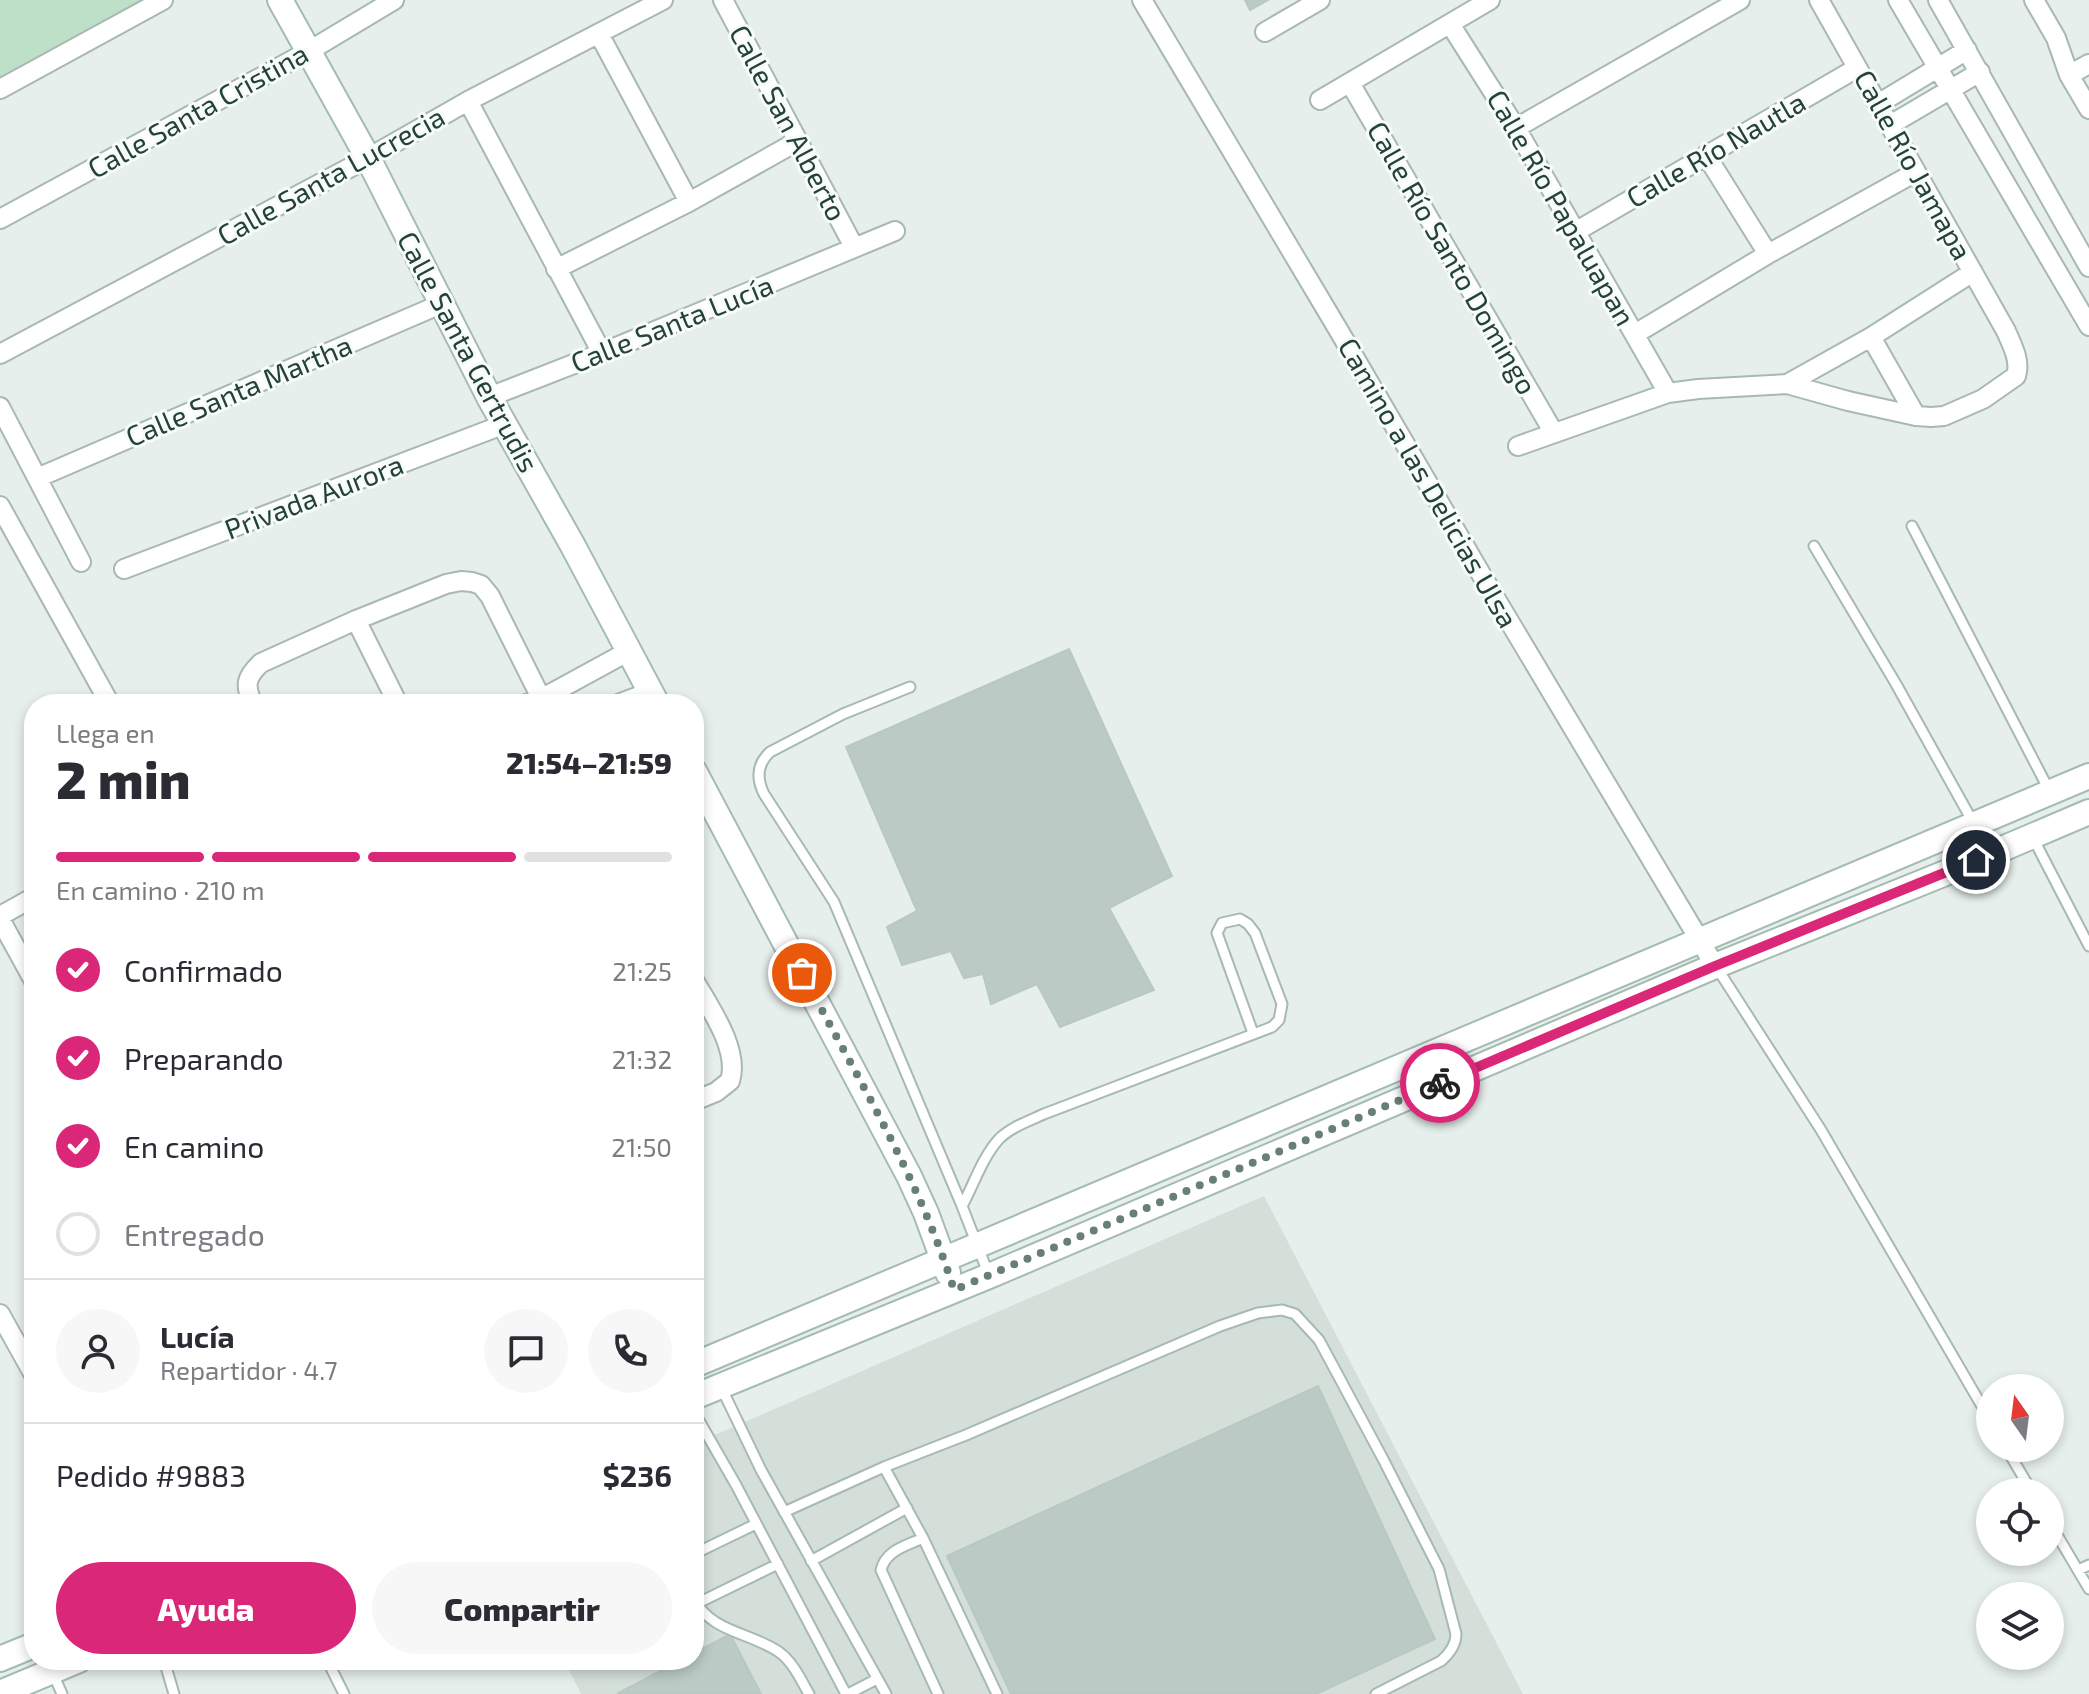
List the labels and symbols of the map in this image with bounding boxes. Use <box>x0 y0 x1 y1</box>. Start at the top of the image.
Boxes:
street label: Calle San Alberto <box>723 19 855 226</box>
street label: Calle Santa Cristina <box>81 36 314 185</box>
street label: Calle Río Jamapa <box>1848 64 1980 265</box>
street label: Calle Río Papaluapan <box>1480 84 1643 331</box>
street label: Calle Río Nautla <box>1620 84 1811 214</box>
street label: Calle Santa Lucrecia <box>211 98 450 252</box>
street label: Calle Río Santo Domingo <box>1361 115 1545 400</box>
street label: Calle Santa Gertrudis <box>391 225 547 478</box>
street label: Calle Santa Lucía <box>565 267 778 379</box>
street label: Calle Santa Martha <box>120 327 357 453</box>
street label: Camino a las Delicias Ulsa <box>1332 332 1526 633</box>
street label: Privada Aurora <box>220 446 408 546</box>
pin <box>1942 826 2010 894</box>
pin <box>768 939 836 1007</box>
courier <box>1400 1043 1480 1123</box>
north arrow <box>1976 1374 2064 1462</box>

